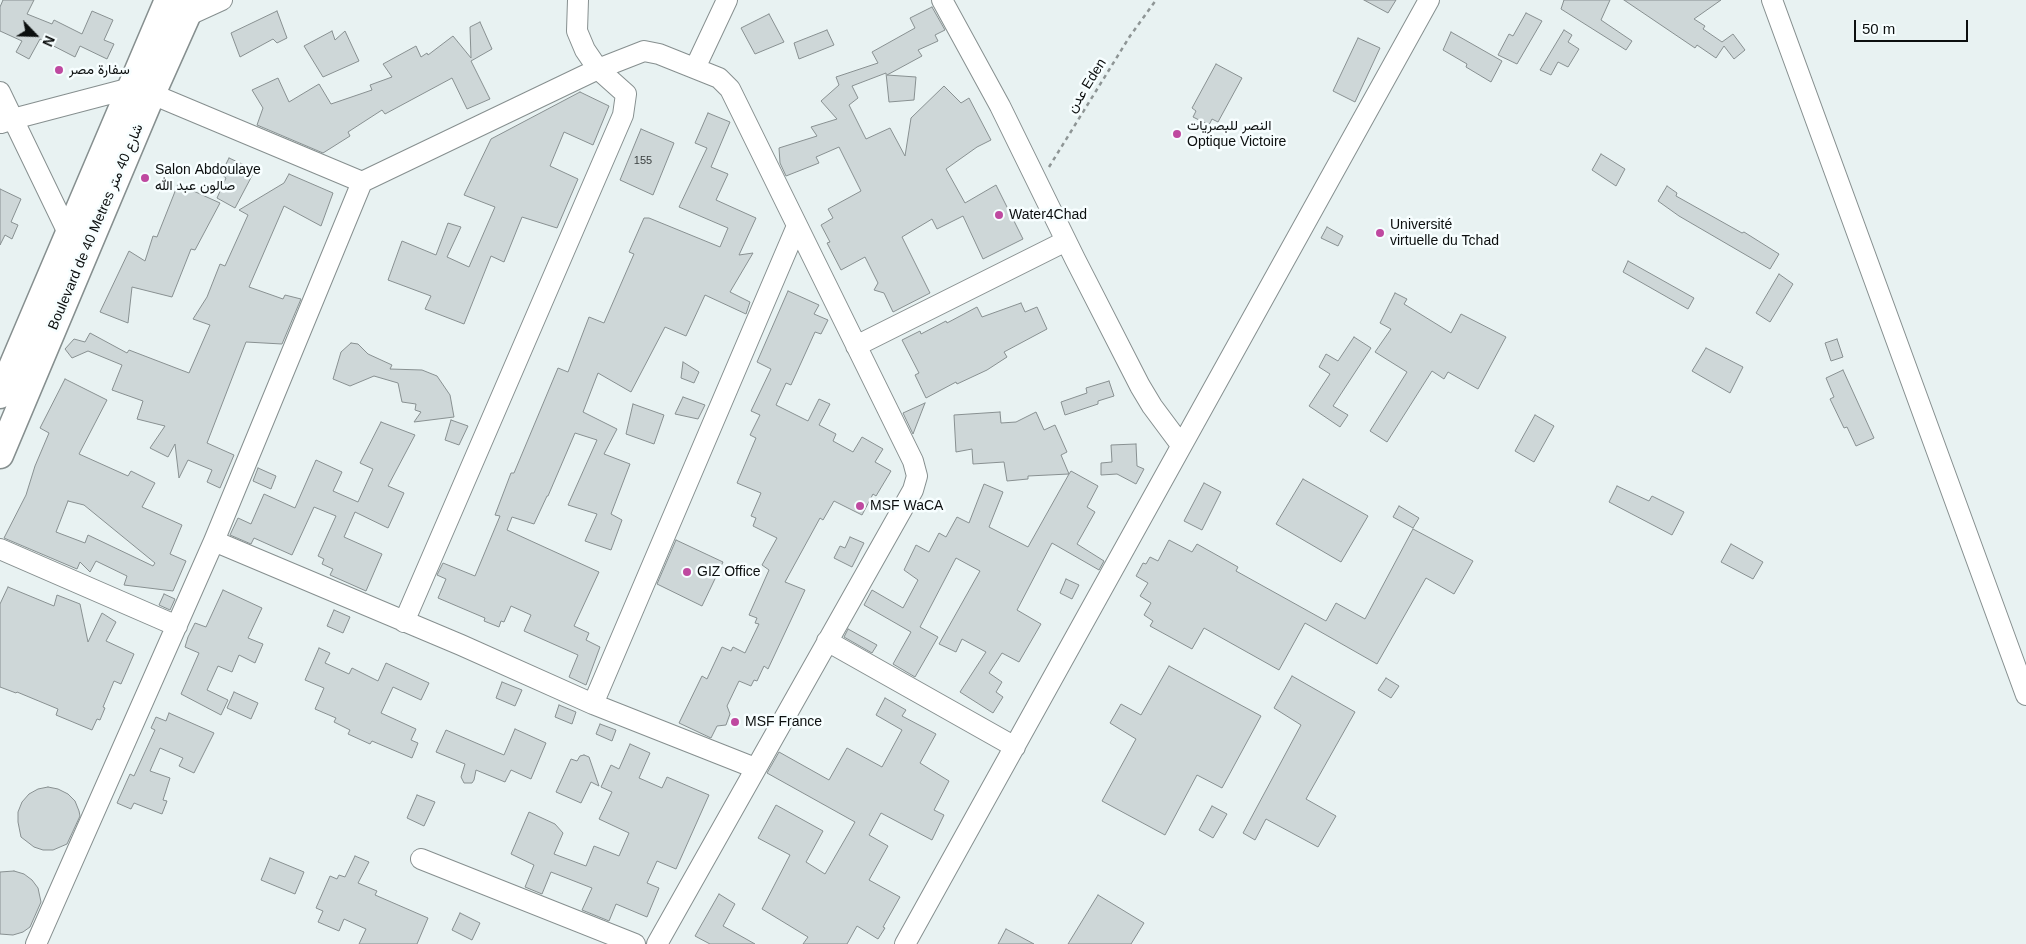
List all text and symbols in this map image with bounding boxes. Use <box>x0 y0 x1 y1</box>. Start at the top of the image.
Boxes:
north arrow <box>10 10 60 60</box>
scale bar <box>1856 10 1970 42</box>
text: 50 m <box>1862 20 1895 37</box>
text: N <box>39 33 58 49</box>
street label: عدن Eden <box>1064 56 1110 116</box>
place label: سفارة مصر <box>69 62 130 78</box>
marker: سفارة مصر <box>53 64 65 76</box>
place label: النصر للبصريات Optique Victoire <box>1187 118 1286 150</box>
street label: Boulevard de 40 Metres شارع 40 متر <box>45 122 147 332</box>
marker: النصر للبصريات Optique Victoire <box>1171 128 1183 140</box>
house number: 155 <box>634 154 652 168</box>
place label: Salon Abdoulaye صالون عبد الله <box>155 162 261 194</box>
marker: Salon Abdoulaye صالون عبد الله <box>139 172 151 184</box>
place label: Water4Chad <box>1009 207 1087 223</box>
marker: Water4Chad <box>993 209 1005 221</box>
place label: Université virtuelle du Tchad <box>1390 217 1499 250</box>
marker: Université virtuelle du Tchad <box>1374 227 1386 239</box>
place label: MSF WaCA <box>870 498 943 514</box>
marker: MSF WaCA <box>854 500 866 512</box>
place label: GIZ Office <box>697 564 761 580</box>
marker: GIZ Office <box>681 566 693 578</box>
place label: MSF France <box>745 714 822 730</box>
marker: MSF France <box>729 716 741 728</box>

